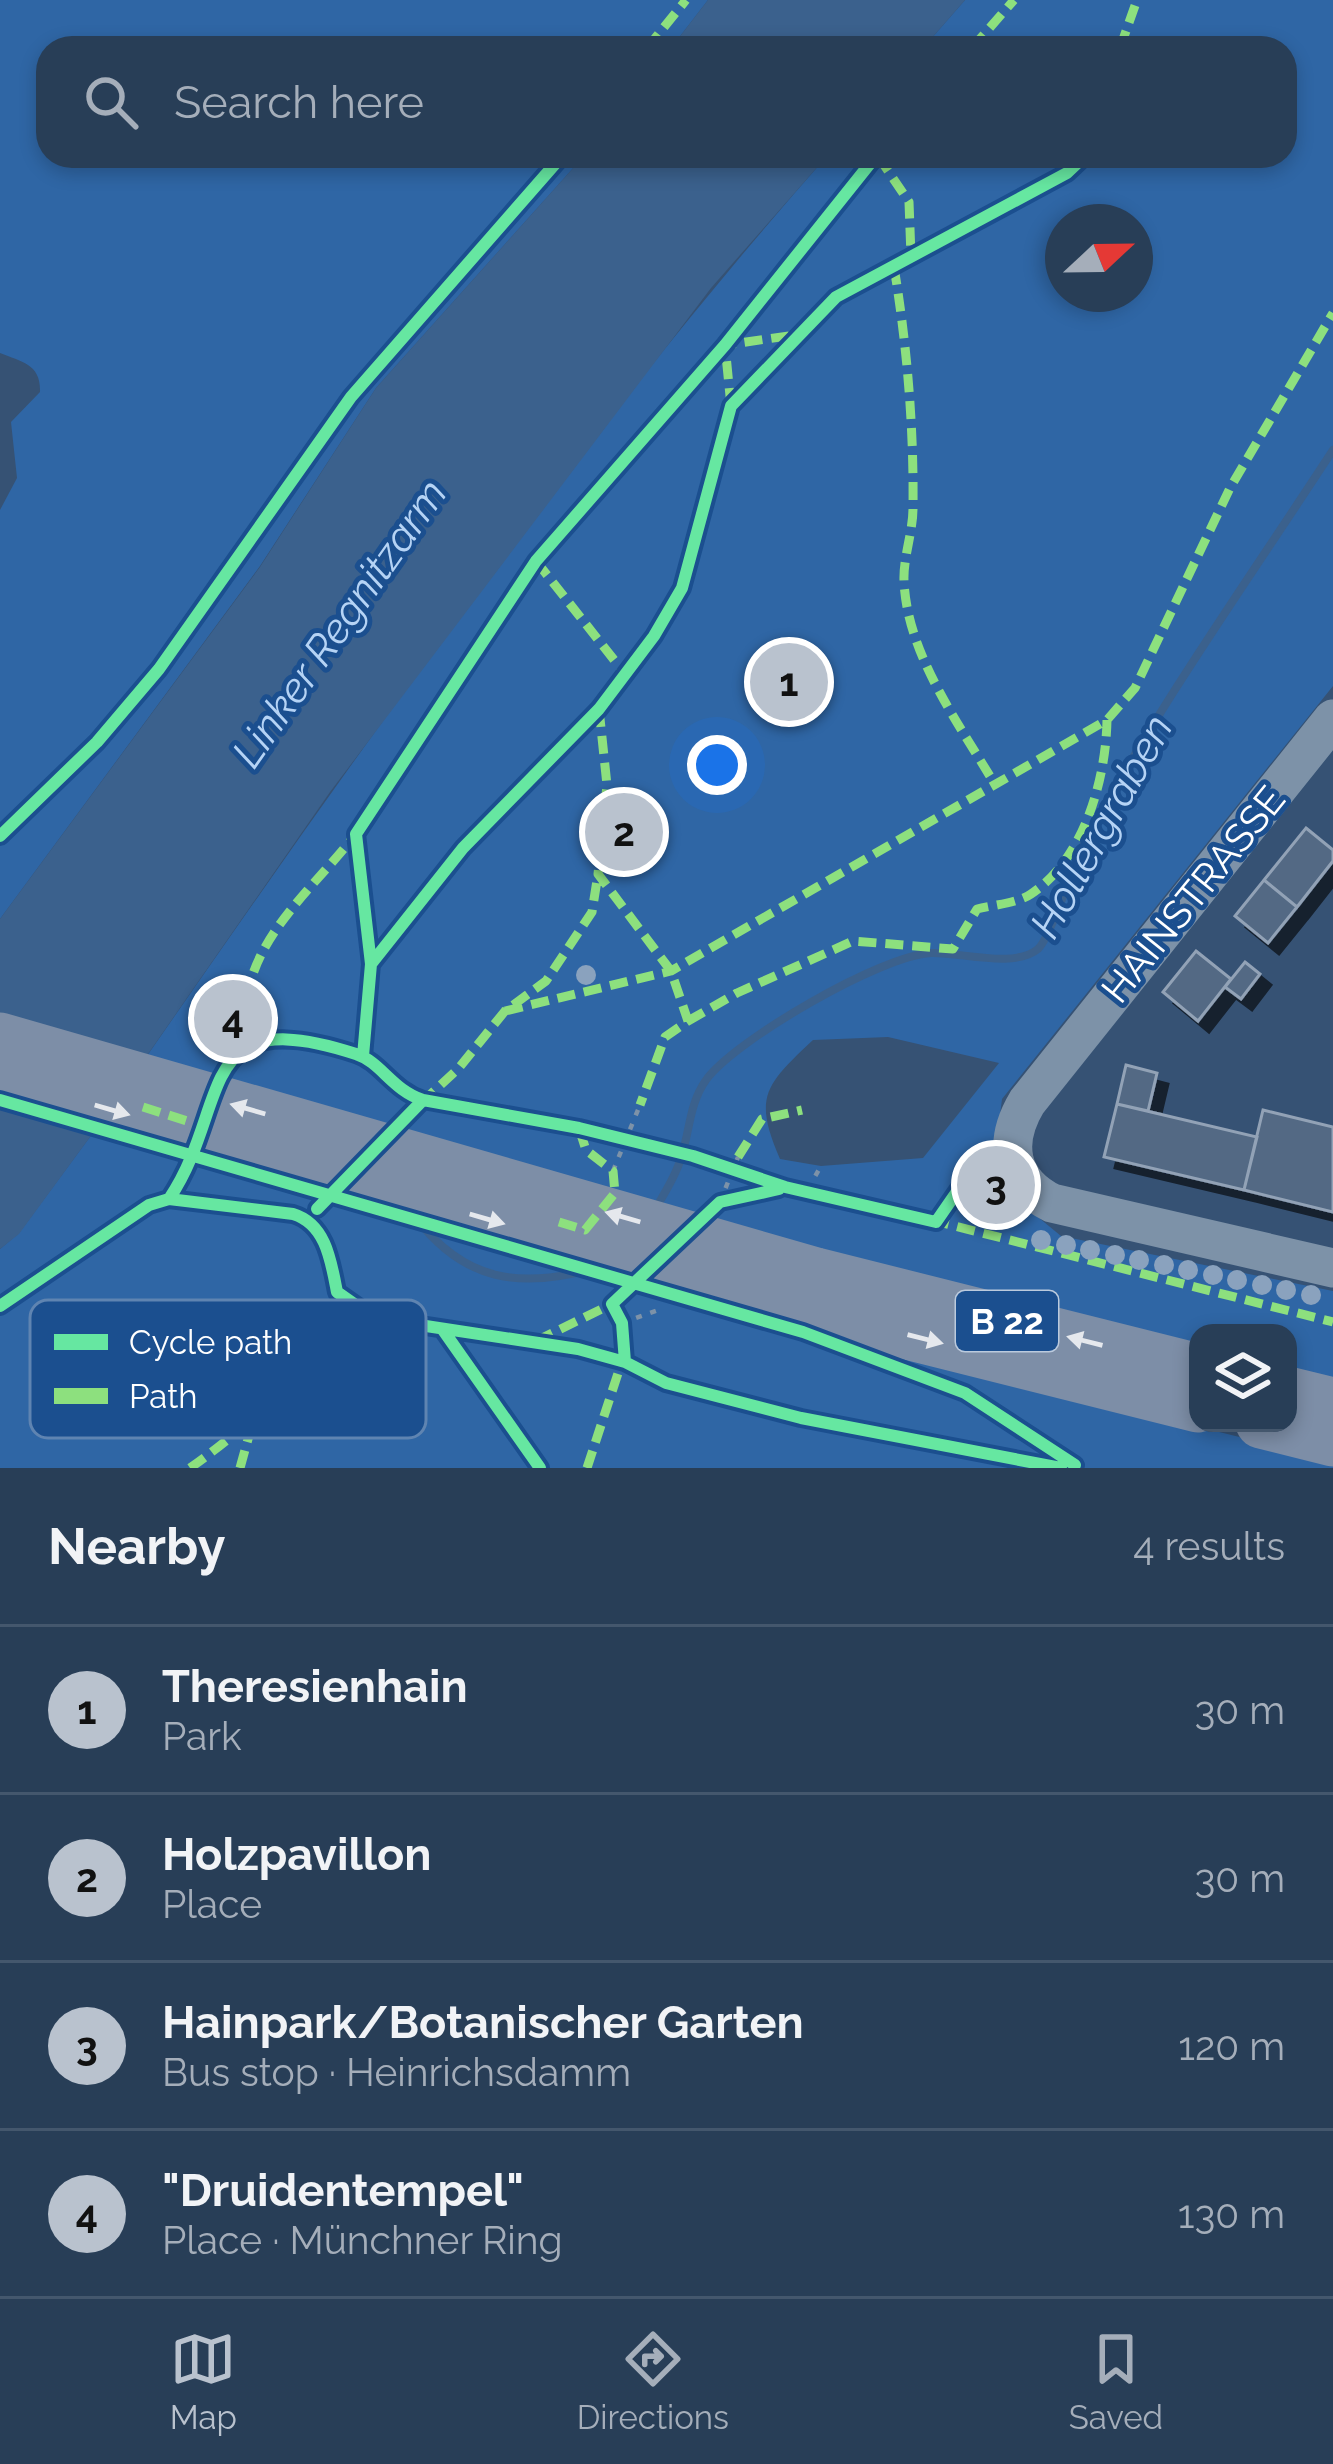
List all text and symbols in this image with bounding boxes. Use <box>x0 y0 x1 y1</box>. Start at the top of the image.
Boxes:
search box <box>36 36 1297 168</box>
icon: search <box>78 69 144 135</box>
text: Search here <box>174 76 424 129</box>
north arrow <box>1045 204 1153 312</box>
water label: Linker Regnitzarm <box>222 470 457 776</box>
pin: 1 <box>750 637 828 727</box>
water label: Hollergraben <box>1020 707 1183 946</box>
your location <box>687 735 747 795</box>
street label: HAINSTRASSE <box>1092 777 1294 1011</box>
pin: 2 <box>585 787 663 877</box>
pin: 4 <box>194 974 272 1064</box>
one-way arrow <box>230 1099 266 1117</box>
one-way arrow <box>94 1102 131 1120</box>
pin: 3 <box>957 1140 1035 1230</box>
one-way arrow <box>604 1207 641 1225</box>
one-way arrow <box>469 1211 505 1229</box>
road number: B 22 <box>956 1291 1058 1351</box>
legend <box>30 1300 426 1438</box>
text: Cycle path <box>129 1323 292 1362</box>
map controls <box>1189 1324 1297 1432</box>
button: layers <box>1189 1324 1297 1432</box>
one-way arrow <box>906 1330 943 1349</box>
one-way arrow <box>1066 1331 1103 1350</box>
text: Path <box>129 1377 198 1416</box>
text: Nearby <box>48 1516 225 1576</box>
text: 4 results <box>1133 1523 1285 1569</box>
text: Theresienhain <box>162 1660 468 1713</box>
text: 1 <box>77 1687 97 1733</box>
text: 30 m <box>1195 1687 1285 1733</box>
text: Park <box>162 1713 242 1759</box>
text: Holzpavillon <box>162 1828 432 1881</box>
text: 2 <box>76 1855 98 1901</box>
text: 30 m <box>1195 1855 1285 1901</box>
text: Place <box>162 1881 262 1927</box>
text: Hainpark/Botanischer Garten <box>162 1996 804 2049</box>
text: 3 <box>76 2023 98 2069</box>
text: 120 m <box>1178 2023 1285 2069</box>
text: Bus stop · Heinrichsdamm <box>162 2049 631 2095</box>
text: "Druidentempel" <box>162 2164 524 2217</box>
text: 4 <box>76 2191 98 2237</box>
text: 130 m <box>1178 2191 1285 2237</box>
text: Place · Münchner Ring <box>162 2217 563 2263</box>
tab: Map <box>170 2326 237 2437</box>
tab: Directions <box>577 2326 729 2437</box>
tab: Saved <box>1069 2326 1163 2437</box>

